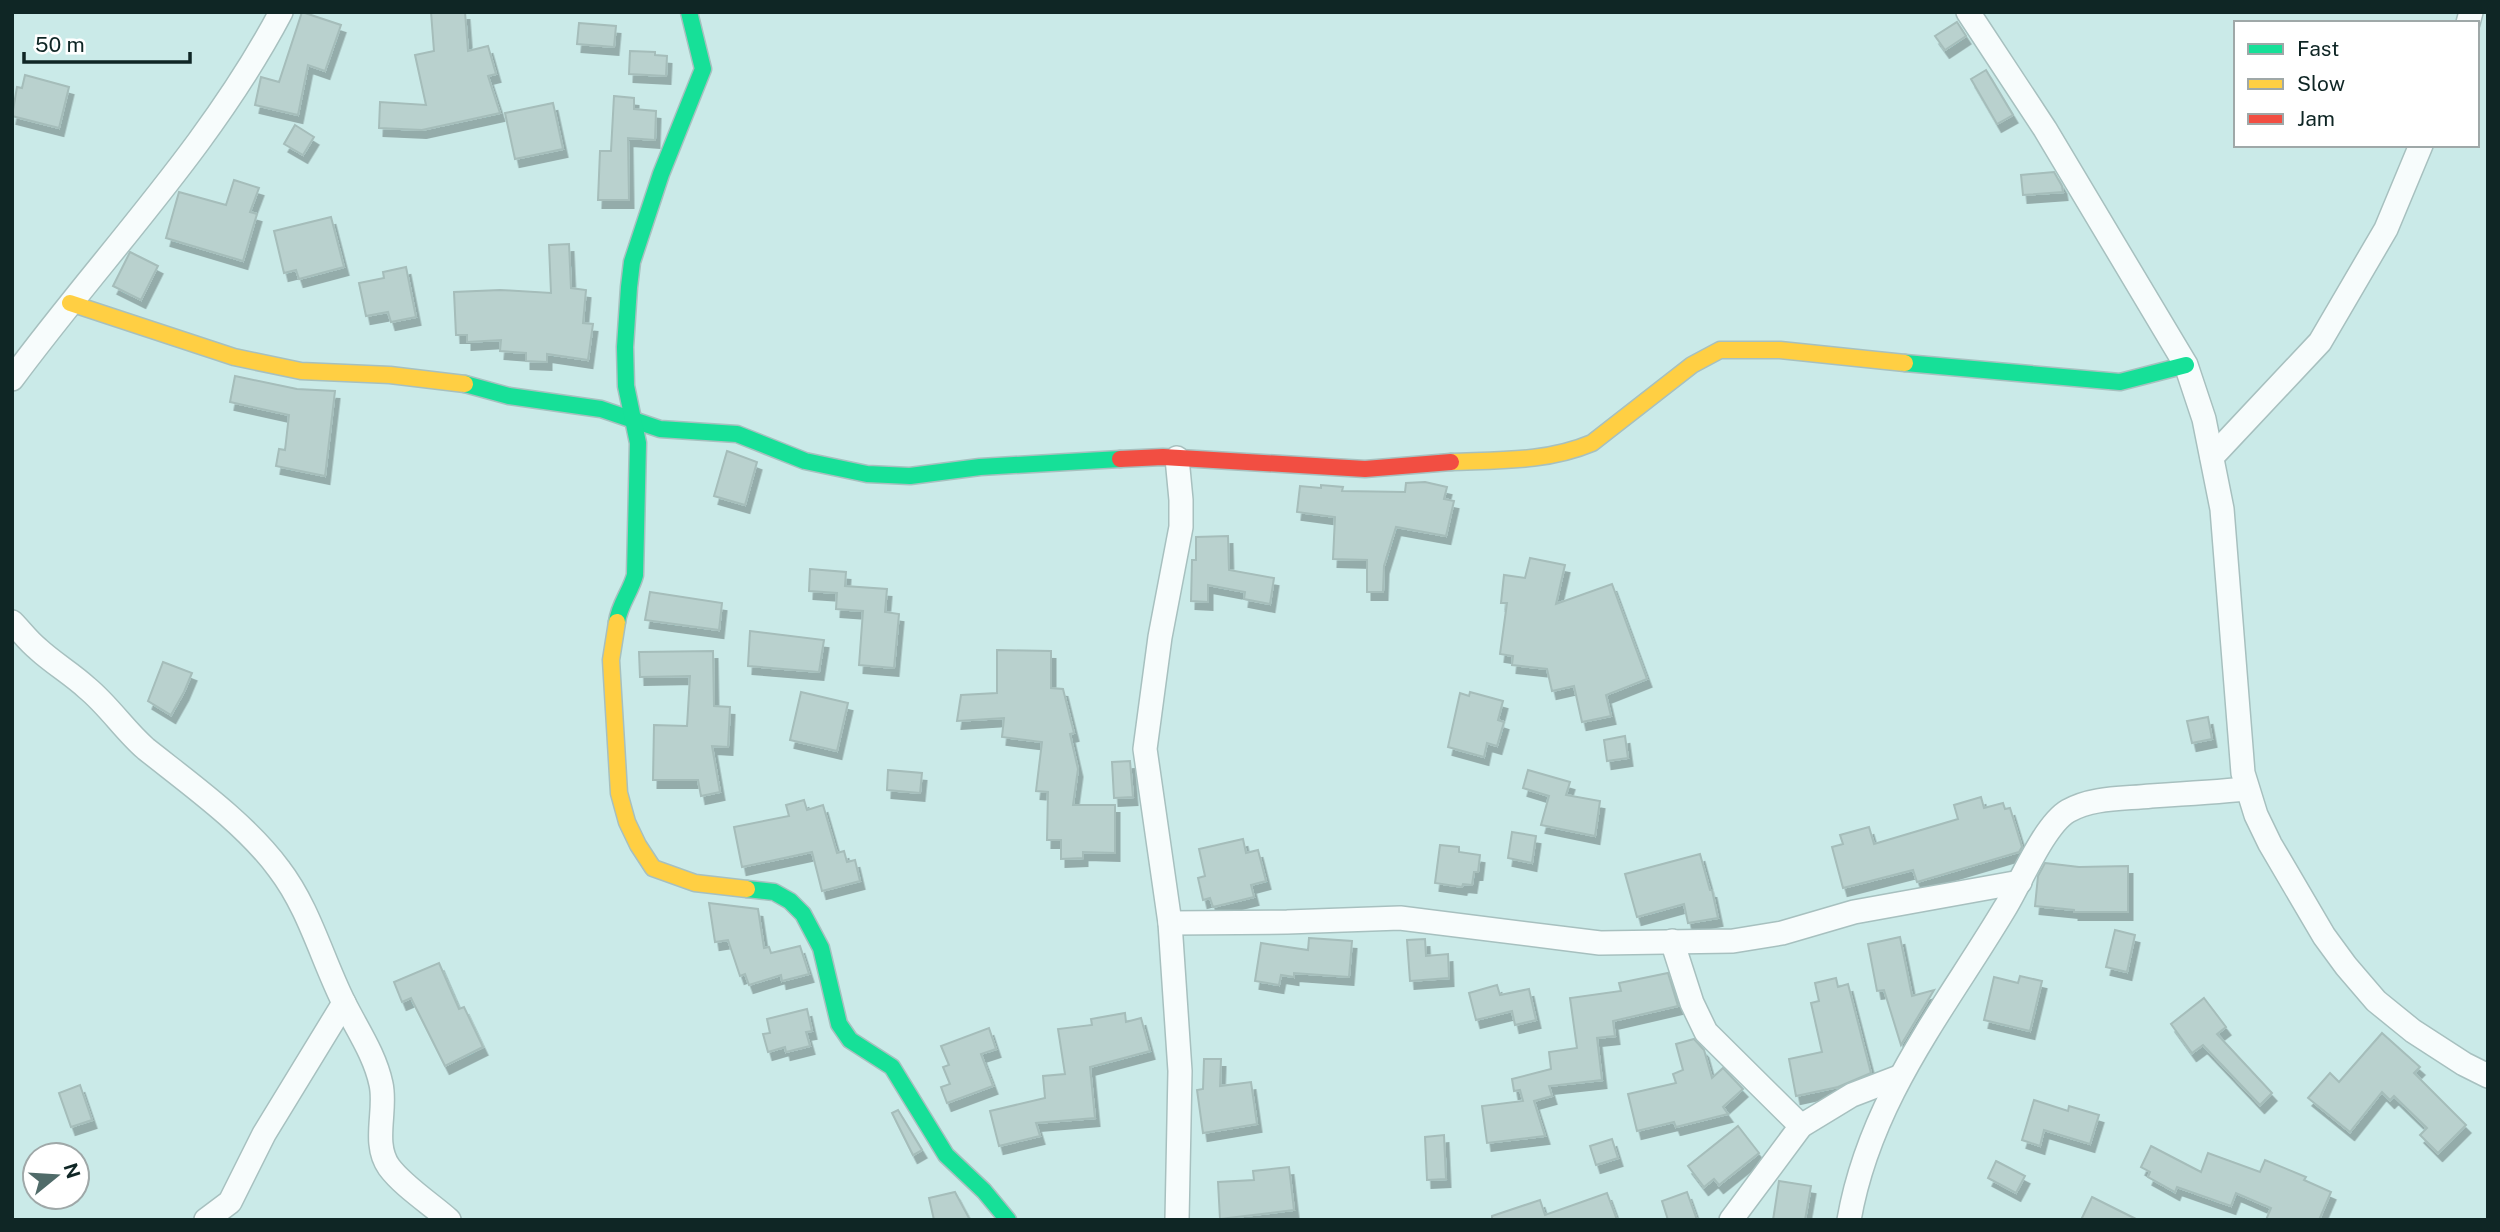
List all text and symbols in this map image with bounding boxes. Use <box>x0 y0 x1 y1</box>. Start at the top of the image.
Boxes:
scale bar <box>24 21 191 65</box>
legend <box>2234 21 2479 147</box>
text: 50 m <box>35 32 85 57</box>
text: Fast <box>2297 36 2339 61</box>
text: Slow <box>2297 71 2345 96</box>
text: Jam <box>2297 106 2335 131</box>
north arrow <box>21 1141 91 1211</box>
text: N <box>59 1160 85 1181</box>

